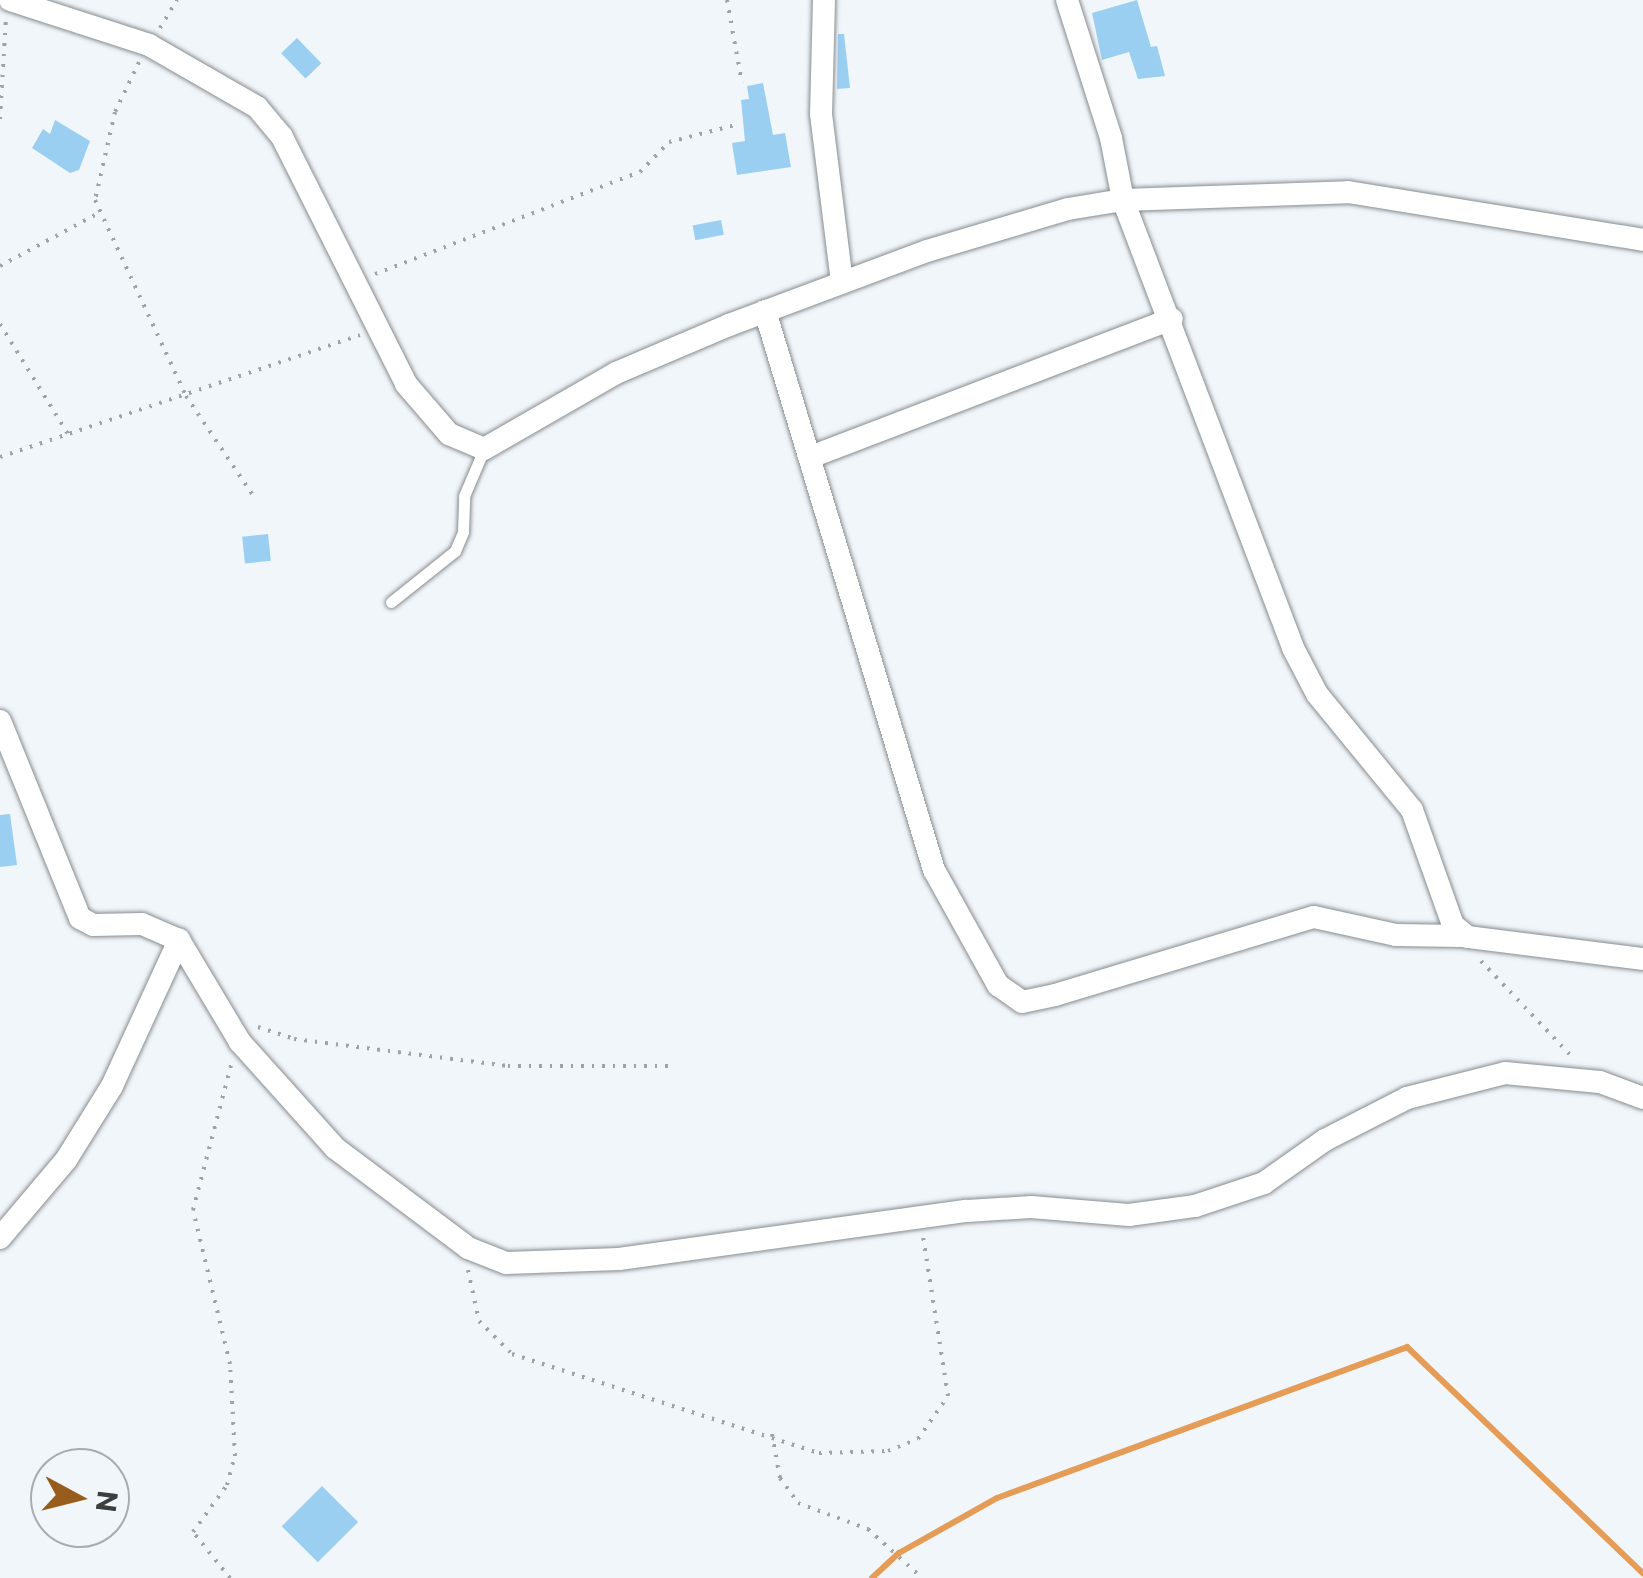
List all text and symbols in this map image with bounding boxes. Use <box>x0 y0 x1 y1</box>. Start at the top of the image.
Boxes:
north arrow <box>30 1448 130 1548</box>
text: N <box>90 1489 126 1514</box>

